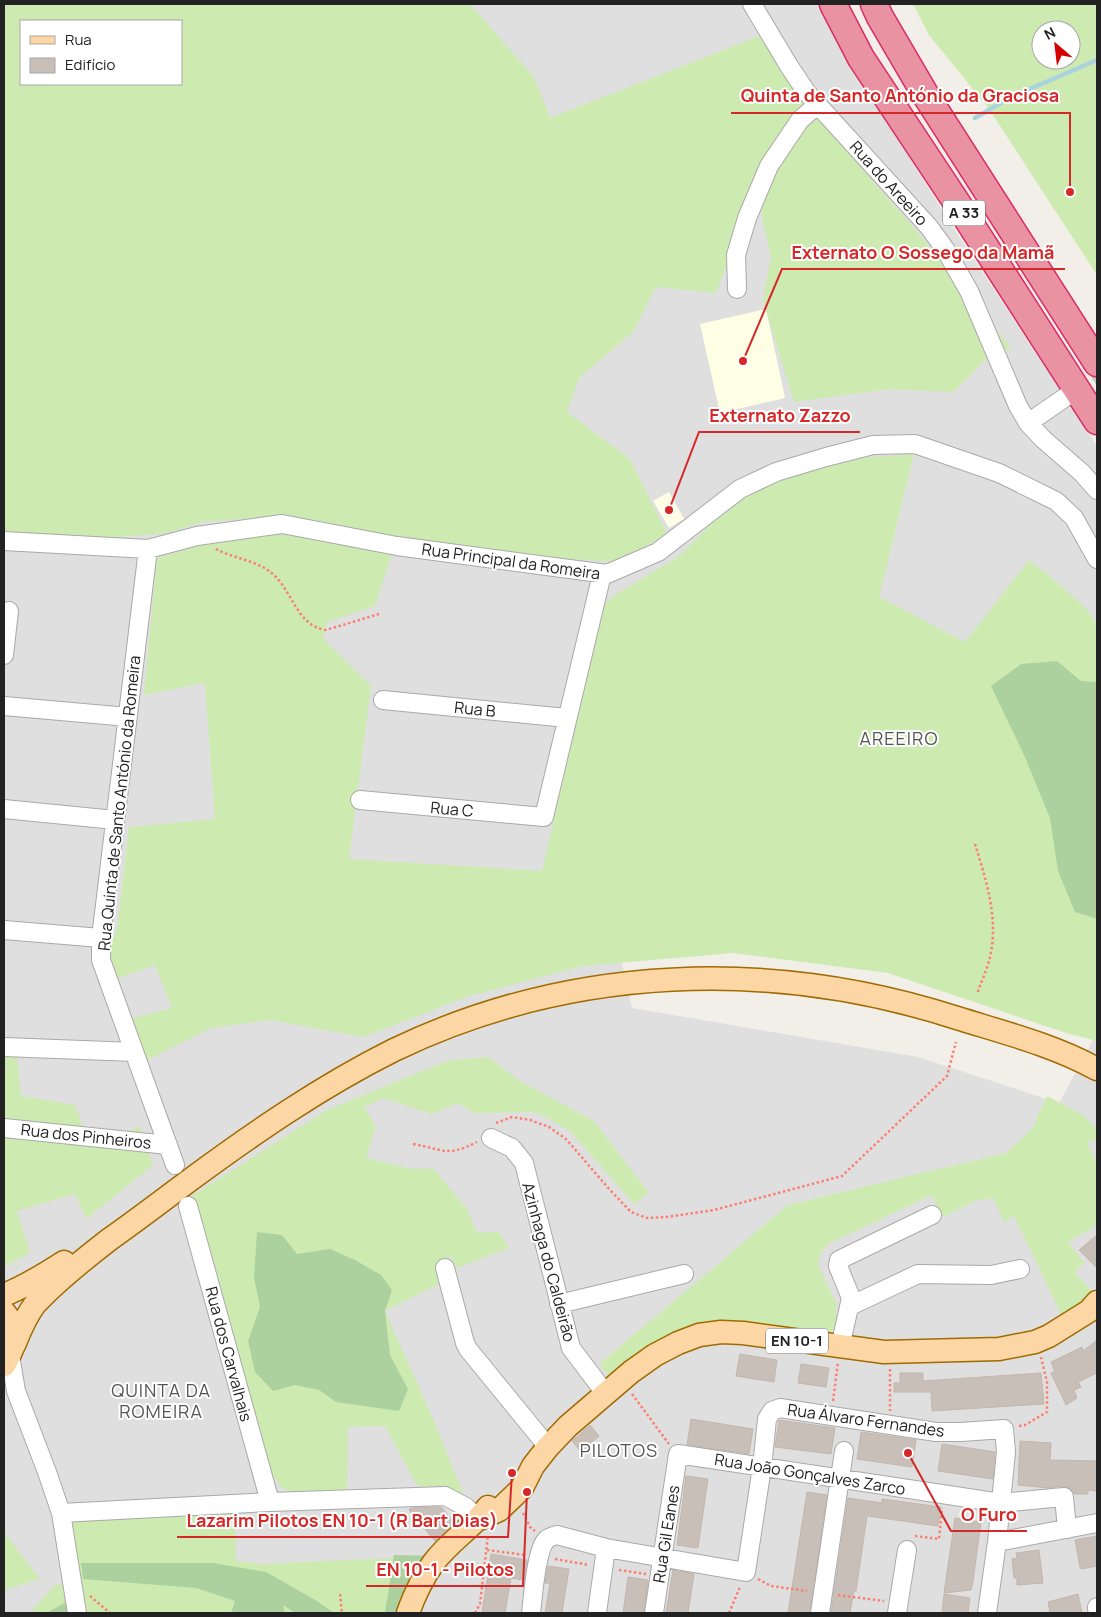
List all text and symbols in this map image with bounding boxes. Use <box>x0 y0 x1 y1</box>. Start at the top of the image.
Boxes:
legend <box>20 20 182 85</box>
north arrow <box>1031 20 1081 70</box>
text: N <box>1041 22 1059 44</box>
text: Rua <box>65 29 92 50</box>
text: Edifício <box>65 54 116 75</box>
callout: Quinta de Santo António da Graciosa <box>731 80 1070 113</box>
text: Quinta de Santo António da Graciosa <box>741 83 1059 107</box>
street label: Rua do Areeiro <box>845 136 933 230</box>
road number: A 33 <box>943 200 985 226</box>
callout: Externato O Sossego da Mamã <box>782 236 1065 269</box>
text: Externato O Sossego da Mamã <box>792 240 1054 264</box>
callout: Externato Zazzo <box>699 399 860 432</box>
text: Externato Zazzo <box>709 403 851 427</box>
street label: Rua Principal da Romeira <box>420 538 602 584</box>
street label: Rua Quinta de Santo António da Romeira <box>93 654 145 952</box>
street label: Rua B <box>453 696 497 722</box>
district label: AREEIRO <box>860 726 938 750</box>
street label: Rua C <box>430 796 474 822</box>
street label: Rua dos Pinheiros <box>20 1118 152 1154</box>
street label: Azinhaga do Caldeirão <box>517 1180 581 1344</box>
street label: Rua dos Carvalhais <box>200 1284 258 1424</box>
road number: EN 10-1 <box>766 1328 828 1354</box>
district label: QUINTA DA ROMEIRA <box>111 1378 211 1423</box>
street label: Rua Álvaro Fernandes <box>786 1398 946 1442</box>
district label: PILOTOS <box>580 1438 658 1462</box>
street label: Rua João Gonçalves Zarco <box>713 1448 907 1500</box>
street label: Rua Gil Eanes <box>647 1483 685 1585</box>
callout: O Furo <box>951 1498 1027 1531</box>
text: O Furo <box>961 1502 1017 1526</box>
callout: Lazarim Pilotos EN 10-1 (R Bart Dias) <box>177 1504 508 1537</box>
text: Lazarim Pilotos EN 10-1 (R Bart Dias) <box>186 1508 498 1532</box>
callout: EN 10-1 - Pilotos <box>366 1553 523 1586</box>
text: EN 10-1 - Pilotos <box>376 1557 514 1581</box>

